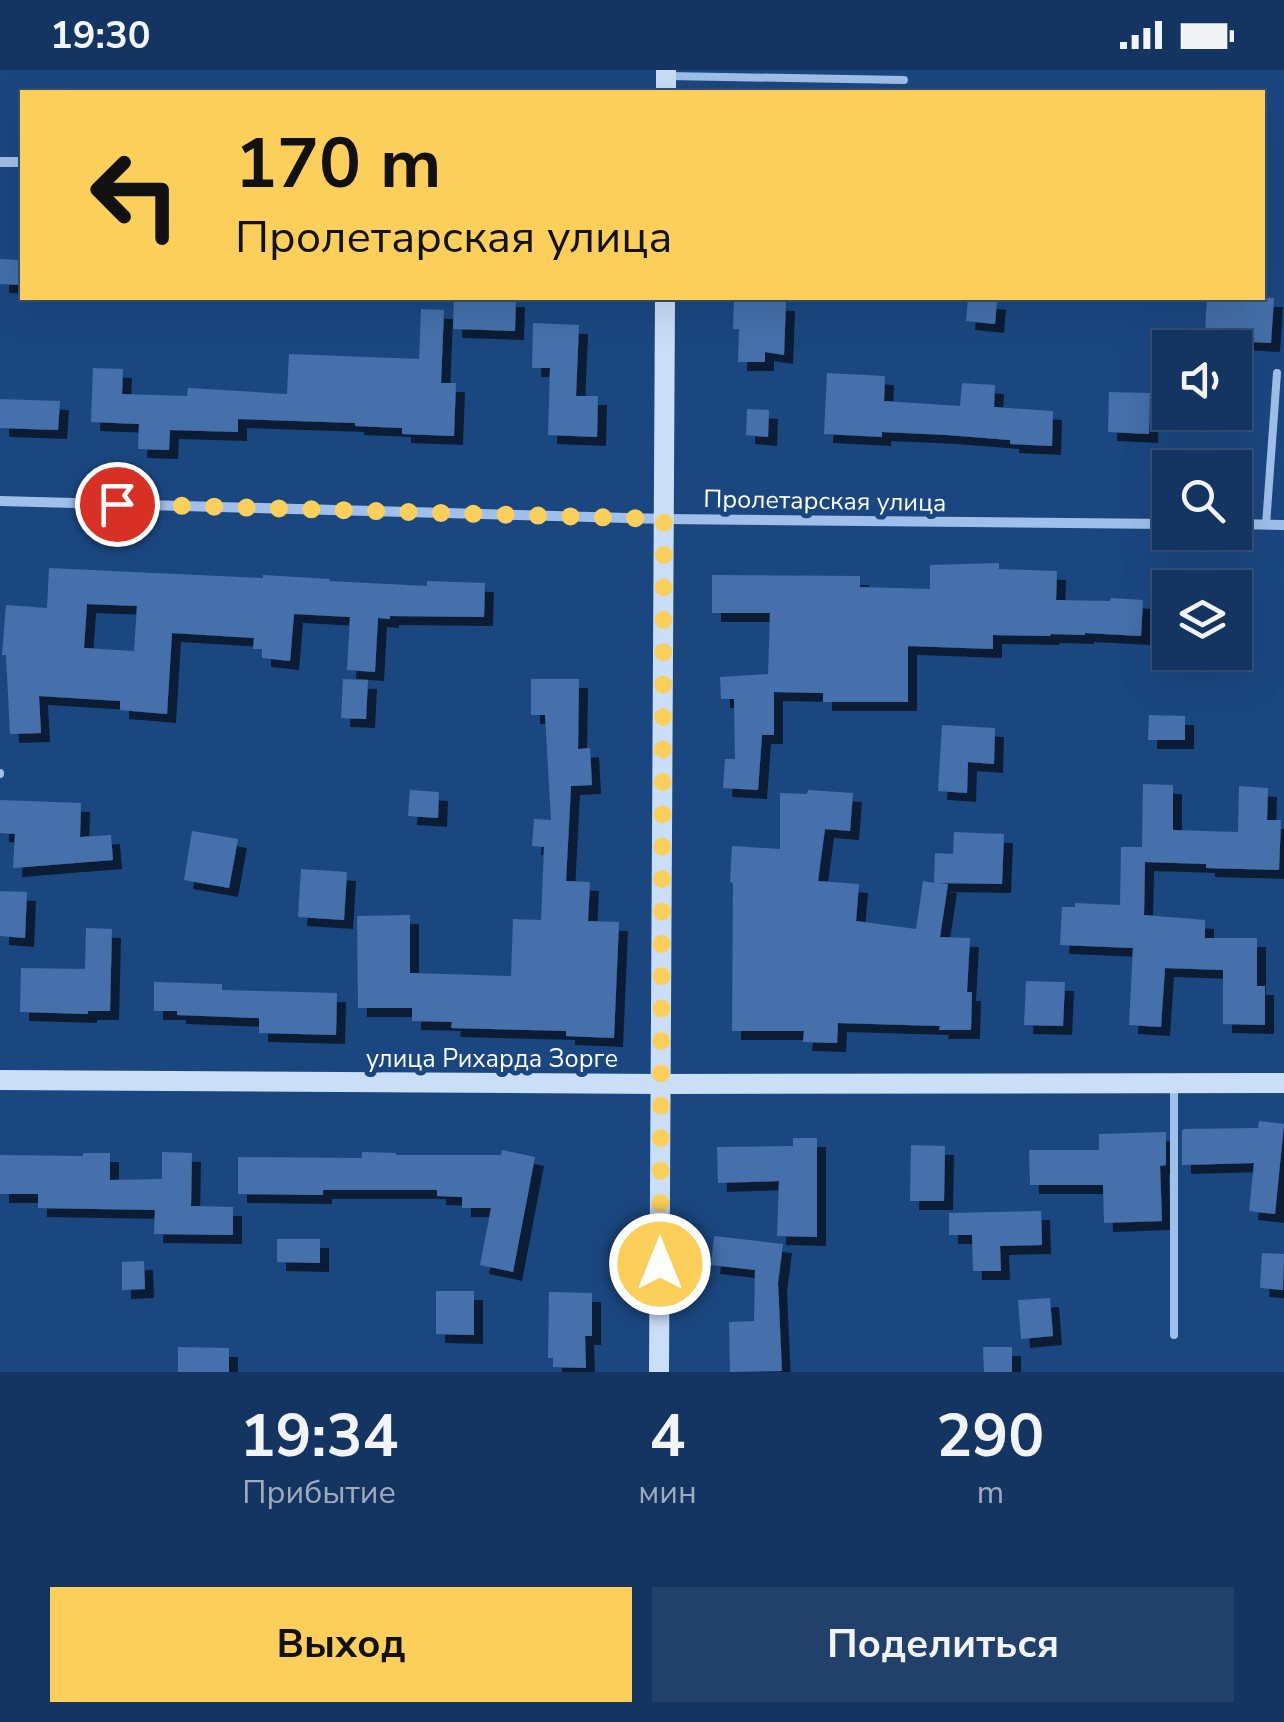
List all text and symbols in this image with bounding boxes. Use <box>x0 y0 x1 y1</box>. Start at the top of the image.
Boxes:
text: 19:30 <box>50 10 151 61</box>
text: 170 m <box>235 116 441 212</box>
icon: left <box>70 130 200 260</box>
text: Пролетарская улица <box>235 207 672 268</box>
map controls <box>1152 330 1252 670</box>
button: sound <box>1152 330 1252 430</box>
button: search <box>1152 450 1252 550</box>
pin <box>75 462 160 547</box>
icon: arrive <box>90 477 145 532</box>
street label: Пролетарская улица <box>703 482 947 520</box>
button: layers <box>1152 570 1252 670</box>
street label: улица Рихарда Зорге <box>366 1042 618 1076</box>
position arrow <box>608 1212 712 1316</box>
text: 19:34 <box>240 1395 399 1477</box>
text: 4 <box>649 1395 685 1477</box>
text: 290 <box>936 1395 1044 1477</box>
text: Прибытие <box>242 1471 396 1514</box>
text: мин <box>638 1471 697 1514</box>
text: m <box>977 1471 1004 1514</box>
button: Выход <box>50 1587 632 1702</box>
button: Поделиться <box>652 1587 1234 1702</box>

